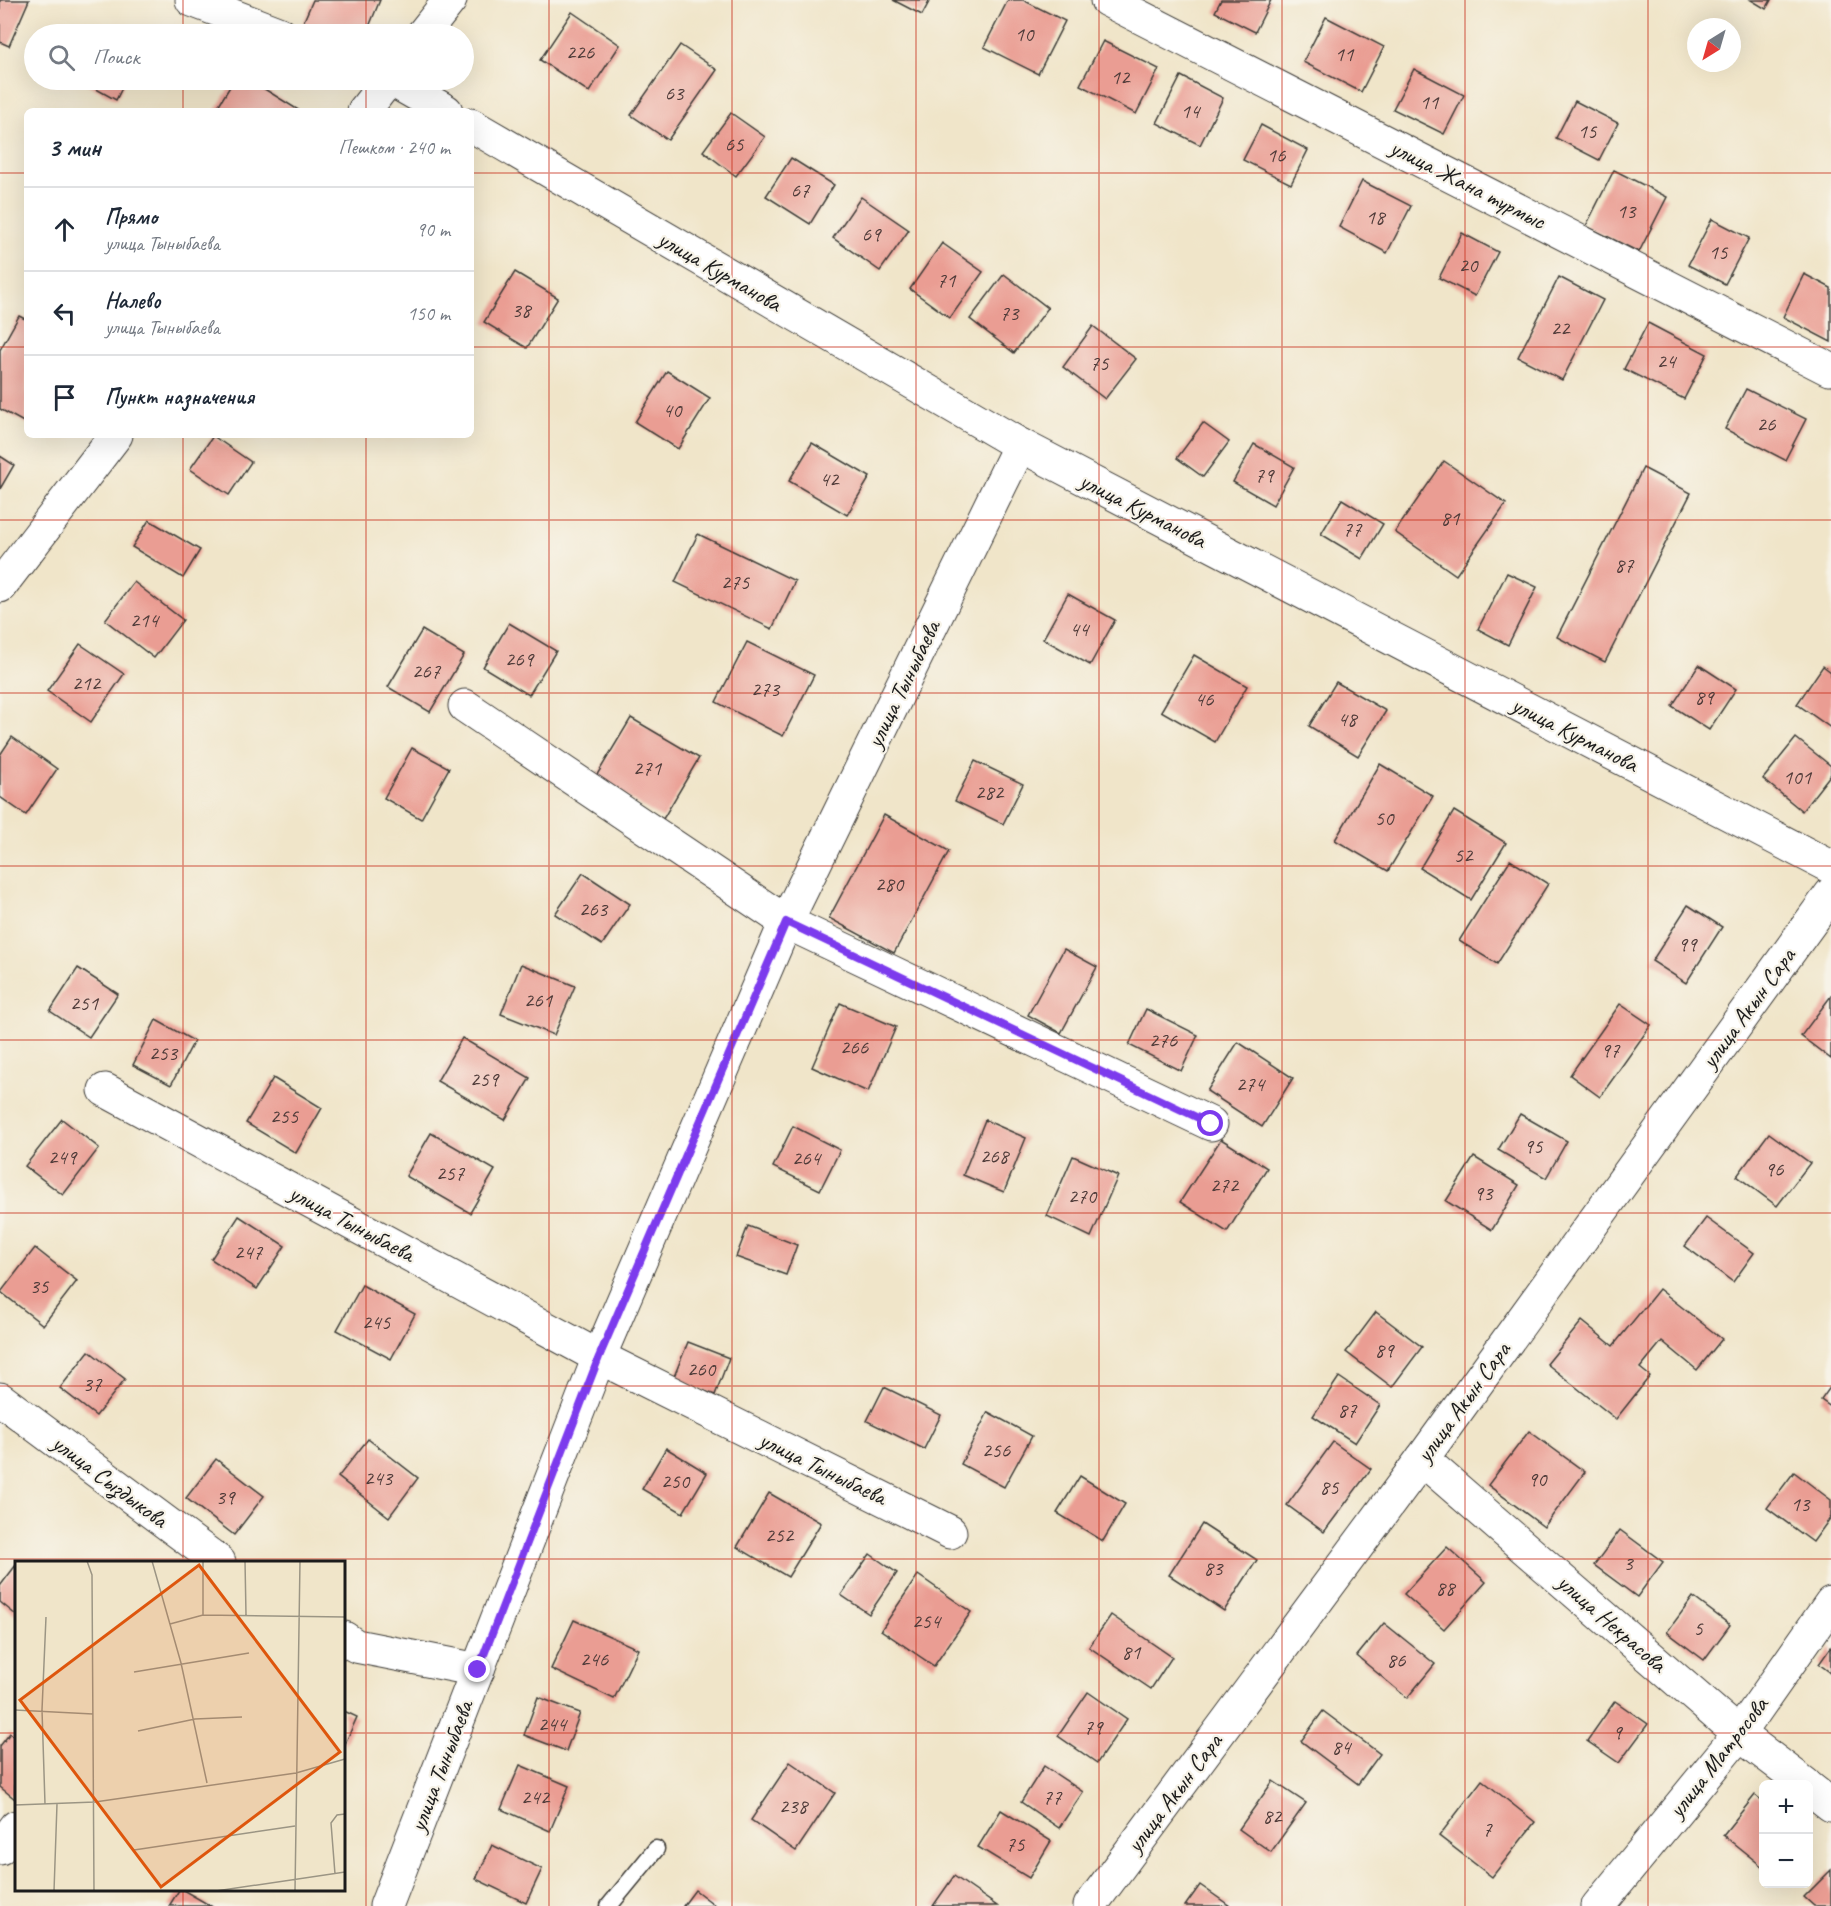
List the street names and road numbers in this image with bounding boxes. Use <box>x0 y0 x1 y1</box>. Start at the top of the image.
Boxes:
street label: улица Жана турмыс <box>1384 131 1552 237</box>
street label: улица Курманова <box>651 223 788 319</box>
street label: улица Курманова <box>1073 464 1213 555</box>
street label: улица Тыныбаева <box>858 614 948 754</box>
street label: улица Курманова <box>1505 688 1645 779</box>
street label: улица Акын Сара <box>1693 941 1803 1076</box>
street label: улица Тыныбаева <box>282 1176 422 1270</box>
street label: улица Акын Сара <box>1408 1335 1518 1470</box>
street label: улица Тыныбаева <box>753 1423 893 1513</box>
street label: улица Сыздыкова <box>44 1427 175 1536</box>
street label: улица Некрасова <box>1550 1566 1674 1680</box>
street label: улица Матросова <box>1660 1689 1775 1825</box>
street label: улица Тыныбаева <box>402 1694 480 1838</box>
street label: улица Акын Сара <box>1118 1726 1229 1860</box>

